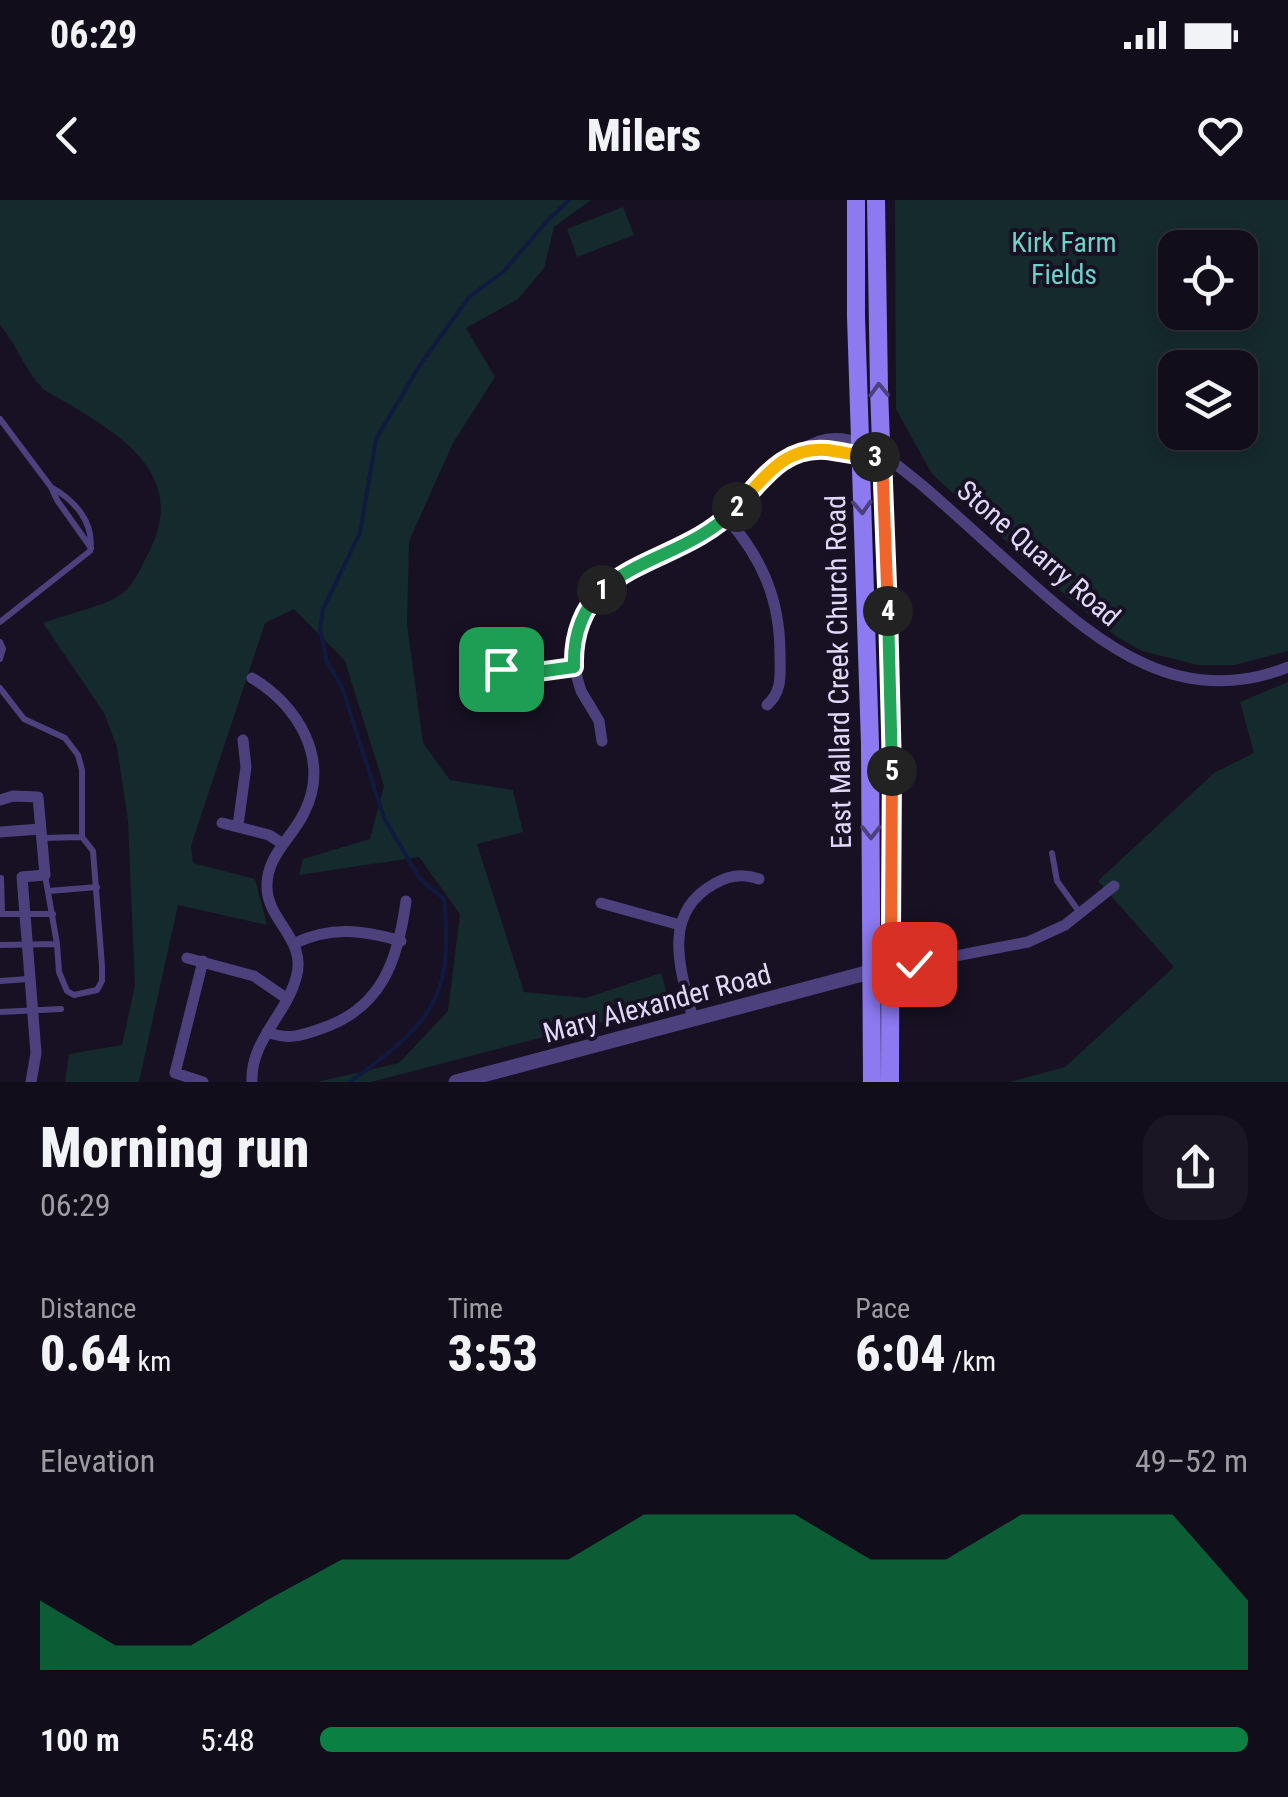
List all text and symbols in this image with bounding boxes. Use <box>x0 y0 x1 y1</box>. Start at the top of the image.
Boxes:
text: 06:29 <box>50 13 137 57</box>
icon: back <box>40 108 95 163</box>
icon: heart <box>1193 108 1248 163</box>
text: Milers <box>587 109 701 162</box>
park label: Kirk Farm Fields <box>1011 226 1117 291</box>
map controls <box>1158 230 1258 450</box>
button: locate <box>1158 230 1258 330</box>
button: layers <box>1158 350 1258 450</box>
one-way arrow <box>869 381 890 397</box>
pin: 3 <box>850 432 900 482</box>
text: 3 <box>868 440 882 473</box>
street label: Stone Quarry Road <box>950 474 1127 633</box>
pin: 2 <box>712 482 762 532</box>
text: 2 <box>730 490 744 523</box>
street label: East Mallard Creek Church Road <box>819 495 858 849</box>
one-way arrow <box>851 500 872 516</box>
pin: 1 <box>577 565 627 615</box>
text: 1 <box>595 573 609 606</box>
pin: 4 <box>863 586 913 636</box>
text: 4 <box>881 594 895 627</box>
pin <box>459 627 544 712</box>
icon: arrive <box>474 642 529 697</box>
pin: 5 <box>867 746 917 796</box>
text: 5 <box>885 754 899 787</box>
one-way arrow <box>860 825 881 841</box>
pin <box>872 922 957 1007</box>
icon: check <box>887 937 942 992</box>
street label: Mary Alexander Road <box>540 957 775 1050</box>
button: share <box>1143 1115 1248 1220</box>
text: Morning run <box>40 1116 309 1180</box>
text: 06:29 <box>40 1186 111 1224</box>
text: Distance <box>40 1292 137 1325</box>
text: Time <box>448 1292 503 1325</box>
text: Pace <box>855 1292 910 1325</box>
text: 0.64 <box>40 1325 131 1383</box>
text: 3:53 <box>448 1325 538 1383</box>
text: 6:04 <box>855 1325 946 1383</box>
text: km <box>131 1345 171 1378</box>
text: /km <box>946 1345 996 1378</box>
text: Elevation <box>40 1442 155 1480</box>
text: 49–52 m <box>1135 1442 1248 1480</box>
text: 100 m <box>40 1721 120 1759</box>
text: 5:48 <box>200 1721 255 1759</box>

